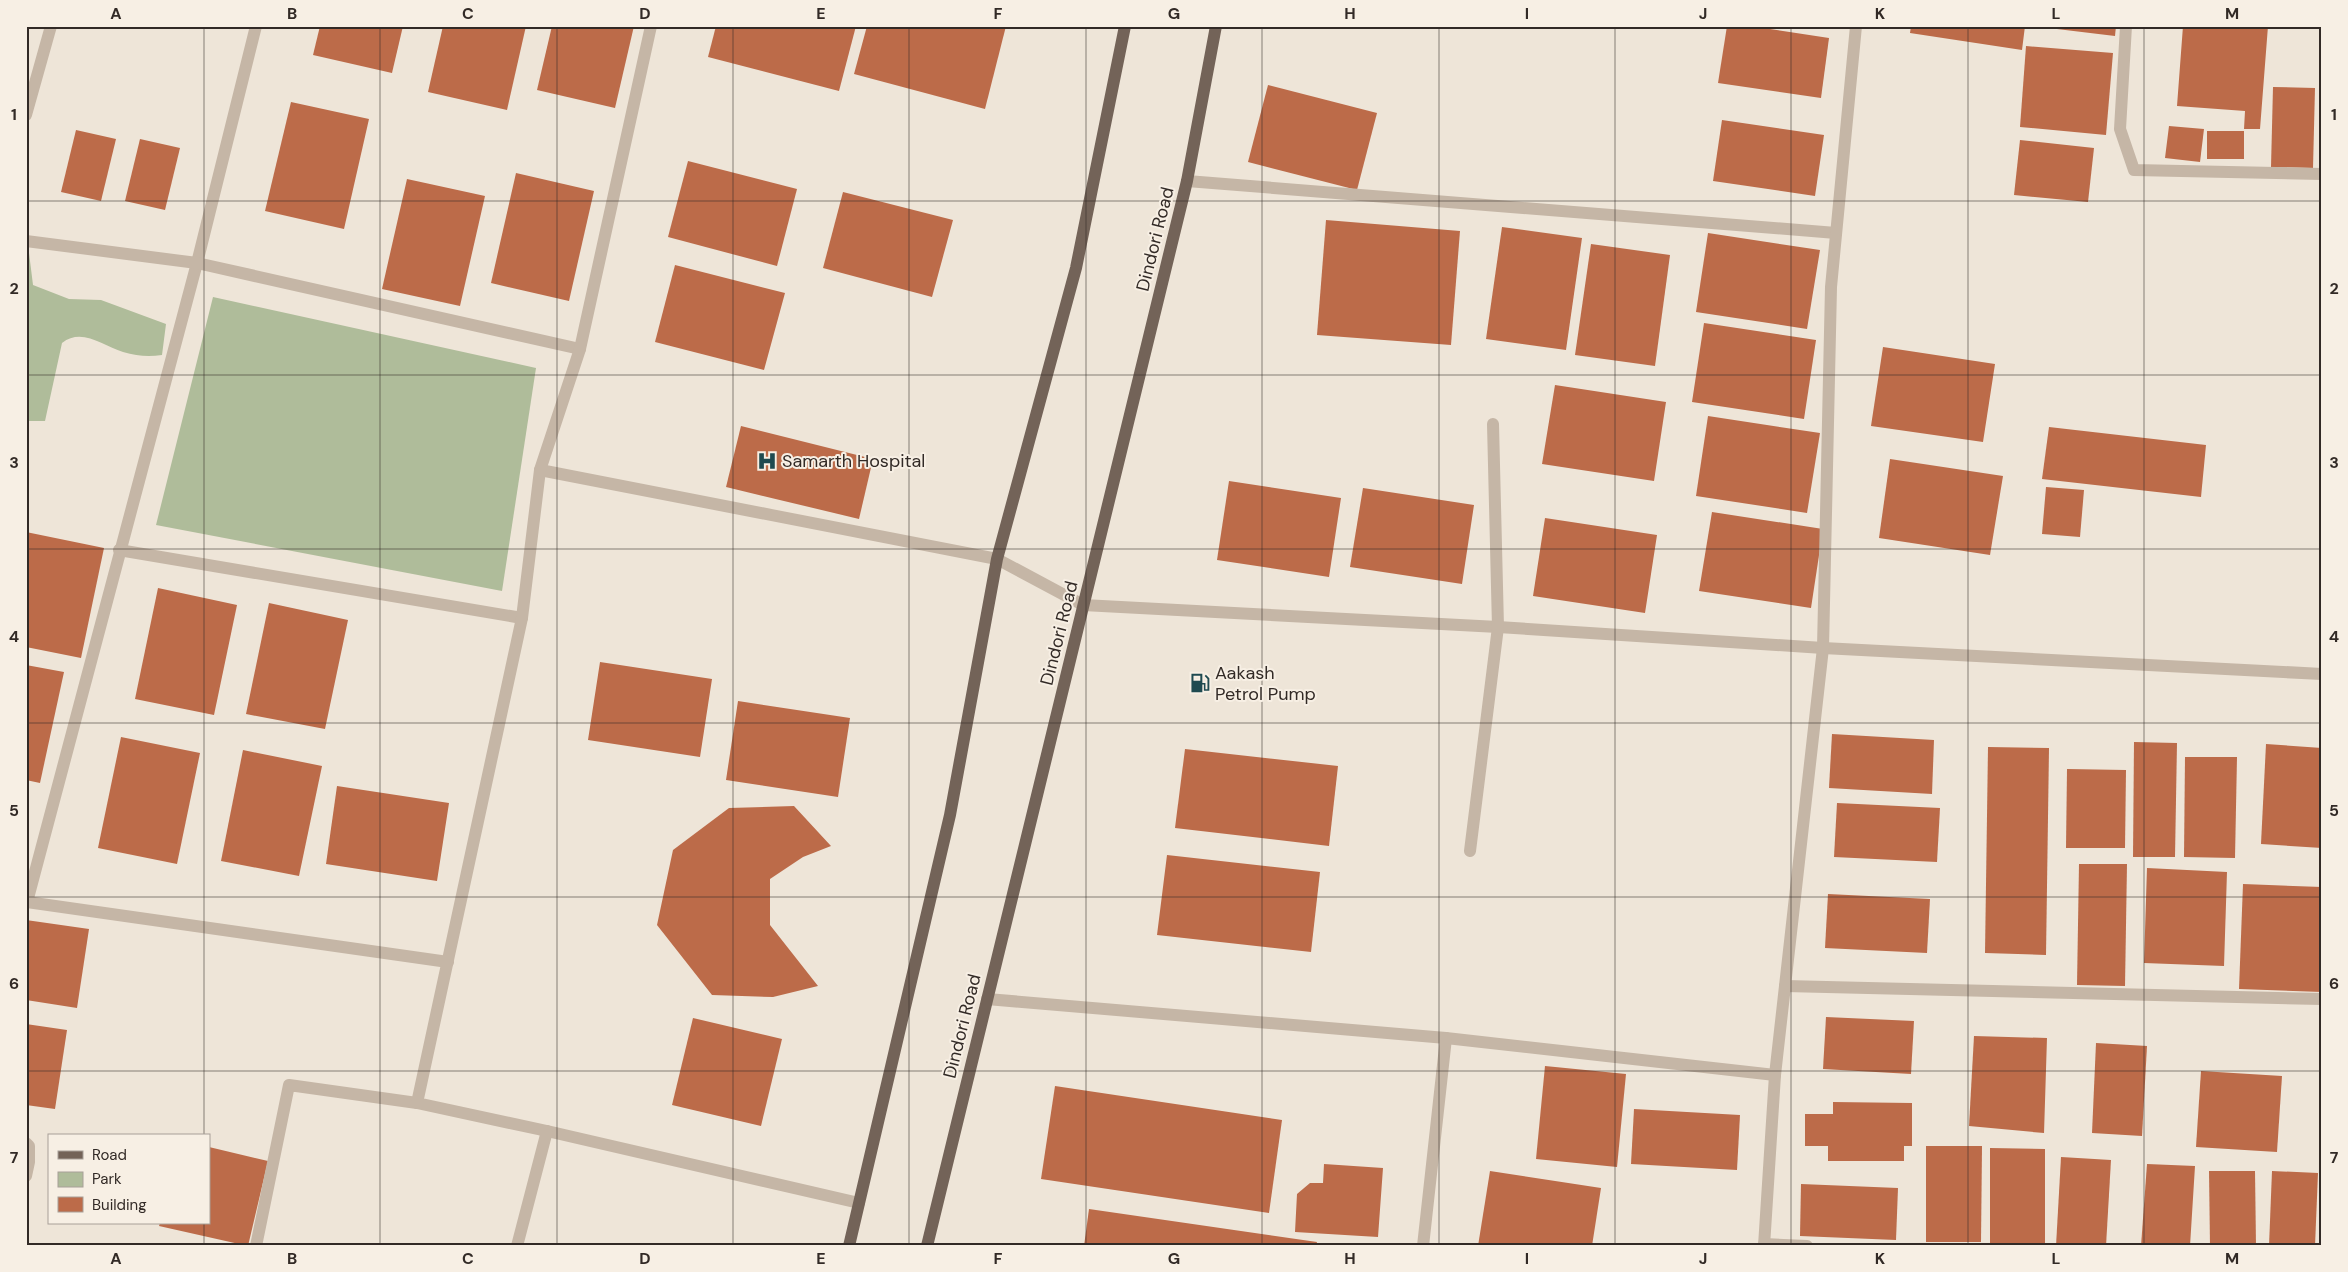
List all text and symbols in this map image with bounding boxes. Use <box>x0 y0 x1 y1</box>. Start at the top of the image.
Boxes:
text: A <box>110 3 122 24</box>
text: B <box>287 3 297 24</box>
text: C <box>462 3 474 24</box>
text: D <box>639 3 651 24</box>
text: E <box>816 3 826 24</box>
text: F <box>994 3 1003 24</box>
text: G <box>1168 3 1180 24</box>
text: H <box>1344 3 1356 24</box>
text: I <box>1525 3 1529 24</box>
text: J <box>1699 3 1707 24</box>
text: K <box>1875 3 1886 24</box>
text: L <box>2052 3 2061 24</box>
text: M <box>2225 3 2239 24</box>
text: 1 <box>11 104 17 125</box>
text: 1 <box>2331 104 2337 125</box>
street label: Dindori Road <box>1130 184 1180 294</box>
text: 2 <box>9 278 19 299</box>
text: 2 <box>2329 278 2339 299</box>
place label: Samarth Hospital <box>782 449 925 473</box>
hospital icon: Samarth Hospital <box>756 450 778 472</box>
text: 3 <box>9 452 19 473</box>
text: 3 <box>2329 452 2339 473</box>
street label: Dindori Road <box>1034 578 1084 688</box>
text: 4 <box>9 626 19 647</box>
text: 4 <box>2329 626 2339 647</box>
place label: Aakash Petrol Pump <box>1215 661 1316 706</box>
fuel station icon: Aakash Petrol Pump <box>1189 672 1211 694</box>
text: 5 <box>9 800 19 821</box>
text: 5 <box>2329 800 2339 821</box>
street label: Dindori Road <box>937 971 987 1081</box>
text: 6 <box>9 973 19 994</box>
text: 6 <box>2329 973 2339 994</box>
legend <box>48 1134 210 1224</box>
text: Road <box>92 1145 127 1165</box>
text: 7 <box>10 1147 19 1168</box>
text: 7 <box>2330 1147 2339 1168</box>
text: Park <box>92 1169 122 1189</box>
text: Building <box>92 1195 147 1215</box>
text: A <box>110 1248 122 1269</box>
text: B <box>287 1248 297 1269</box>
text: C <box>462 1248 474 1269</box>
text: D <box>639 1248 651 1269</box>
text: E <box>816 1248 826 1269</box>
text: F <box>994 1248 1003 1269</box>
text: G <box>1168 1248 1180 1269</box>
text: H <box>1344 1248 1356 1269</box>
text: I <box>1525 1248 1529 1269</box>
text: J <box>1699 1248 1707 1269</box>
text: K <box>1875 1248 1886 1269</box>
text: L <box>2052 1248 2061 1269</box>
text: M <box>2225 1248 2239 1269</box>

